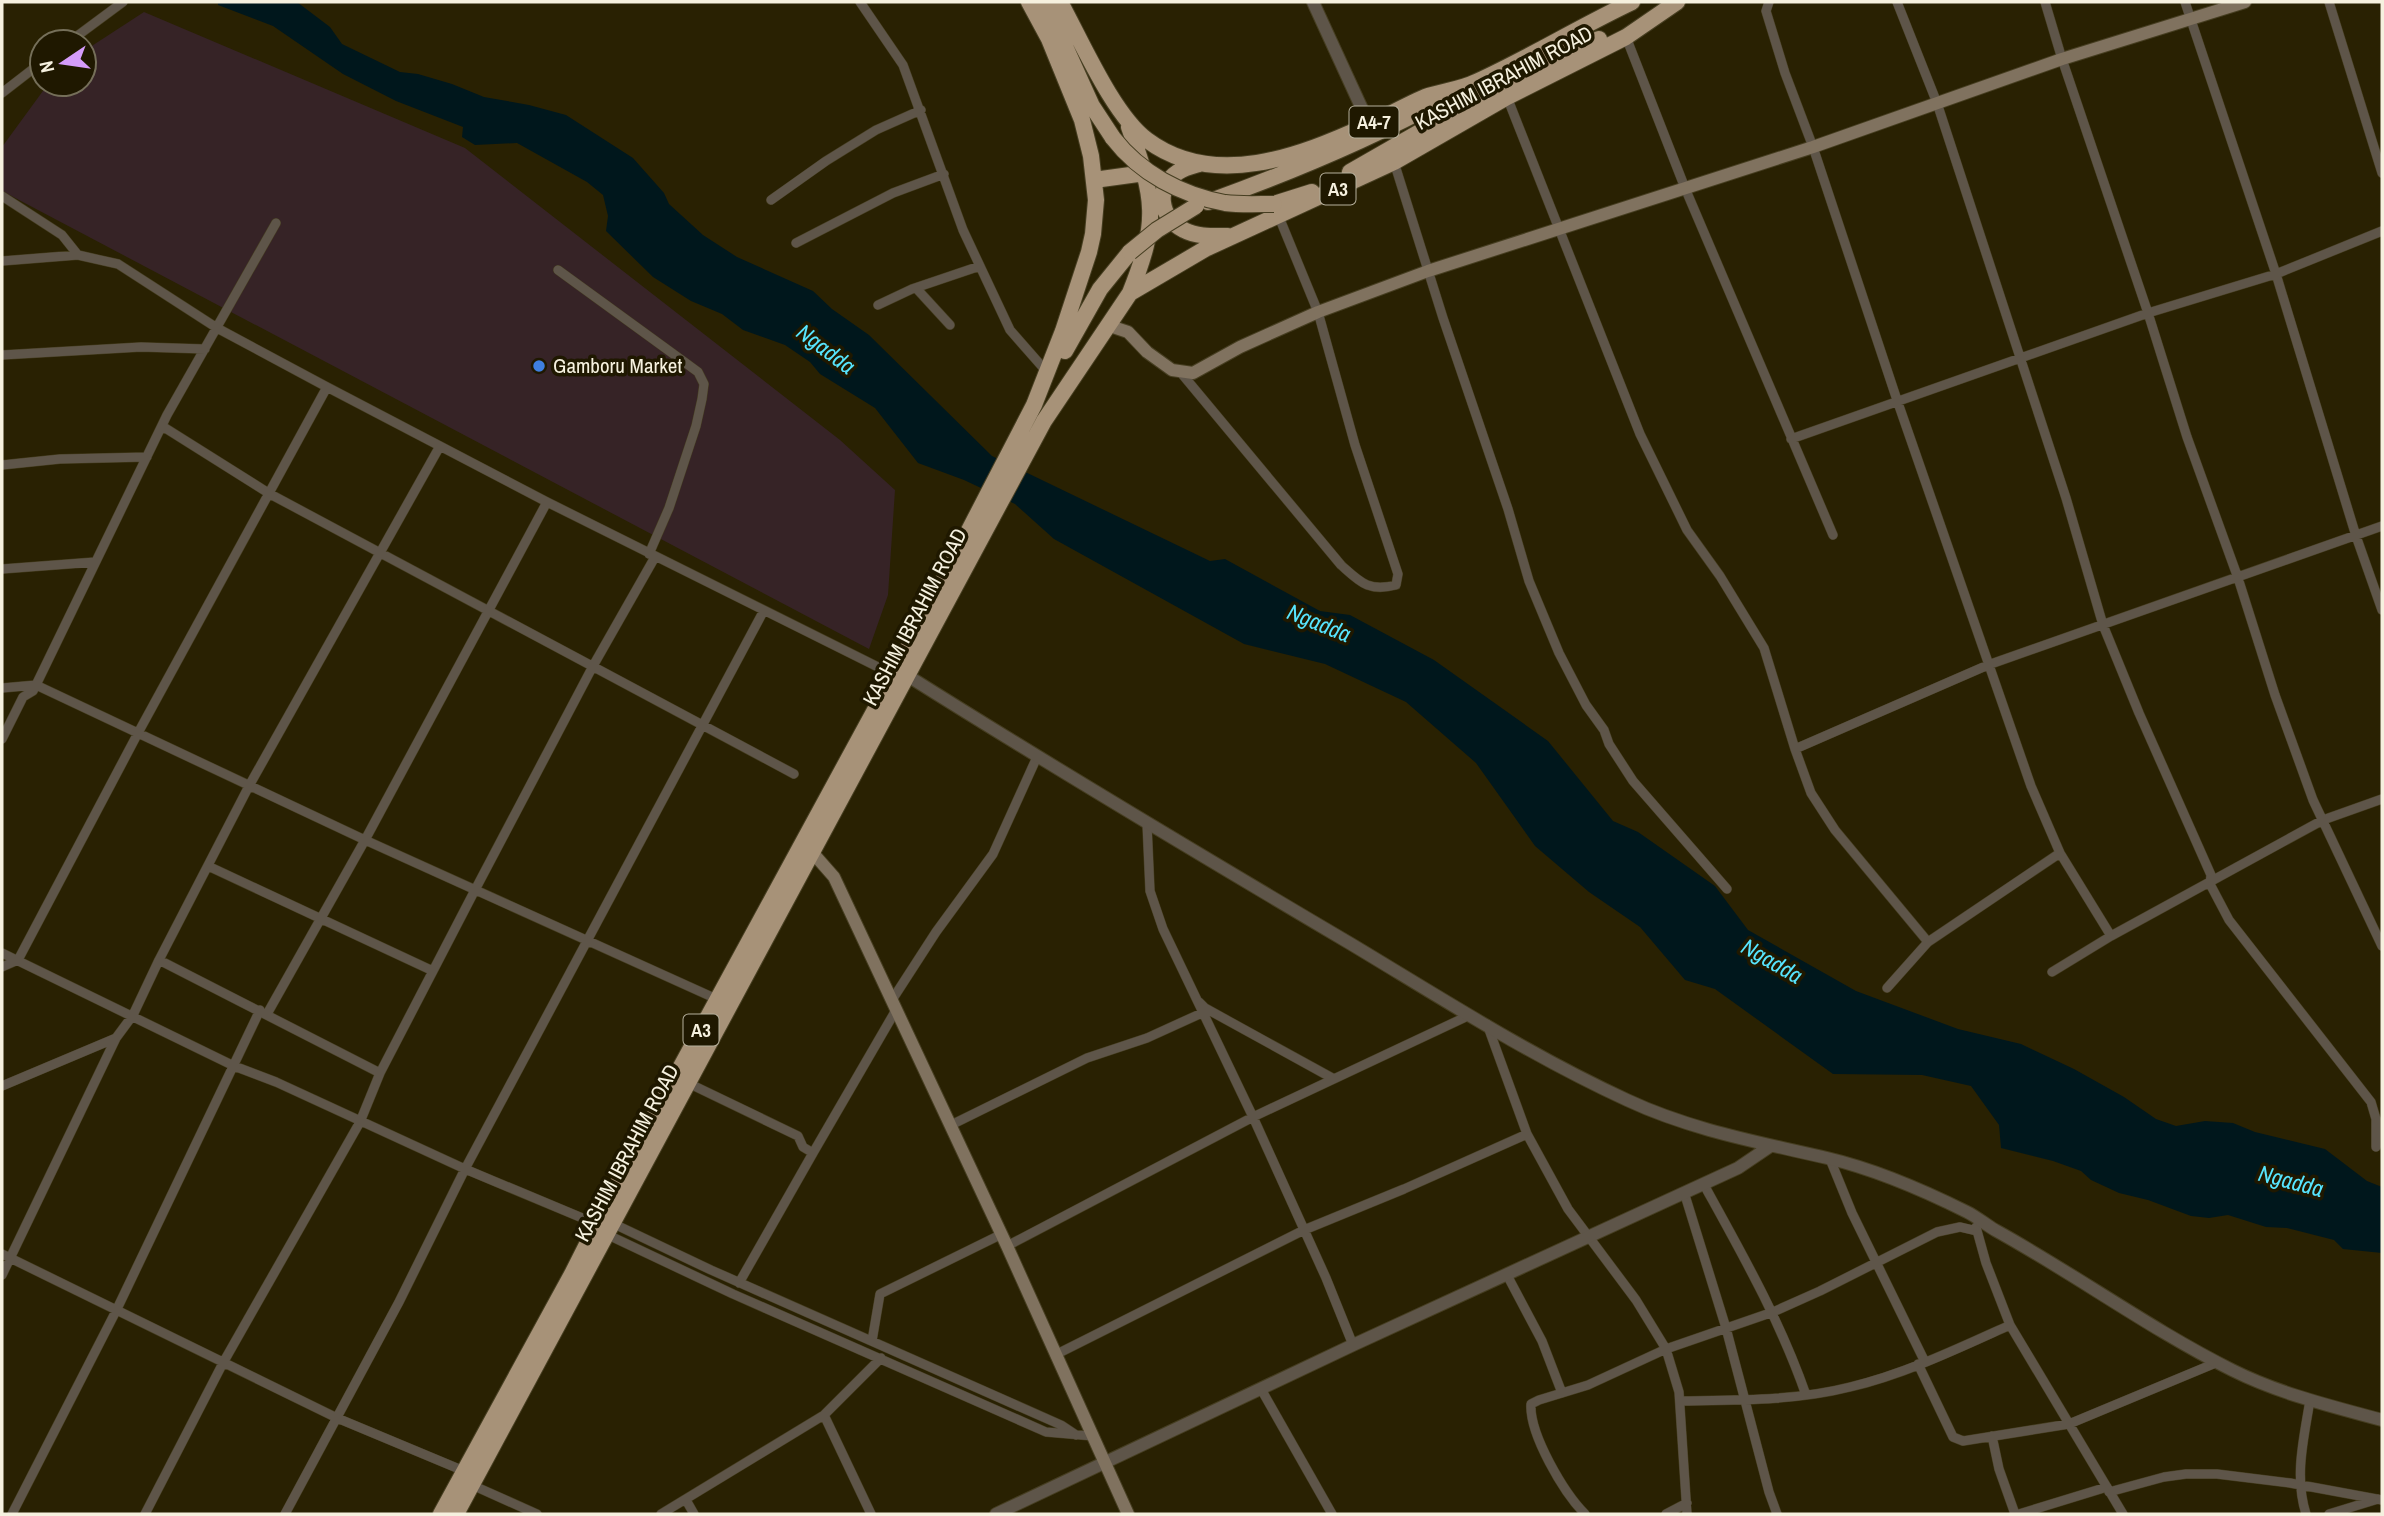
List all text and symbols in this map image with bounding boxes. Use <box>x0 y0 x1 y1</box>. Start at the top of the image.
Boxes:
street label: KASHIM IBRAHIM ROAD <box>1410 18 1598 137</box>
north arrow <box>28 28 98 98</box>
text: N <box>33 58 60 75</box>
road number: A4-7 <box>1350 106 1398 138</box>
road number: A3 <box>1320 174 1356 204</box>
water label: Ngadda <box>791 316 862 381</box>
place label: Gamboru Market <box>553 351 682 380</box>
marker: Gamboru Market <box>531 358 547 374</box>
street label: KASHIM IBRAHIM ROAD <box>855 523 974 711</box>
water label: Ngadda <box>1283 596 1356 649</box>
water label: Ngadda <box>1736 931 1809 991</box>
road number: A3 <box>684 1014 718 1046</box>
street label: KASHIM IBRAHIM ROAD <box>567 1059 686 1247</box>
water label: Ngadda <box>2255 1157 2327 1204</box>

